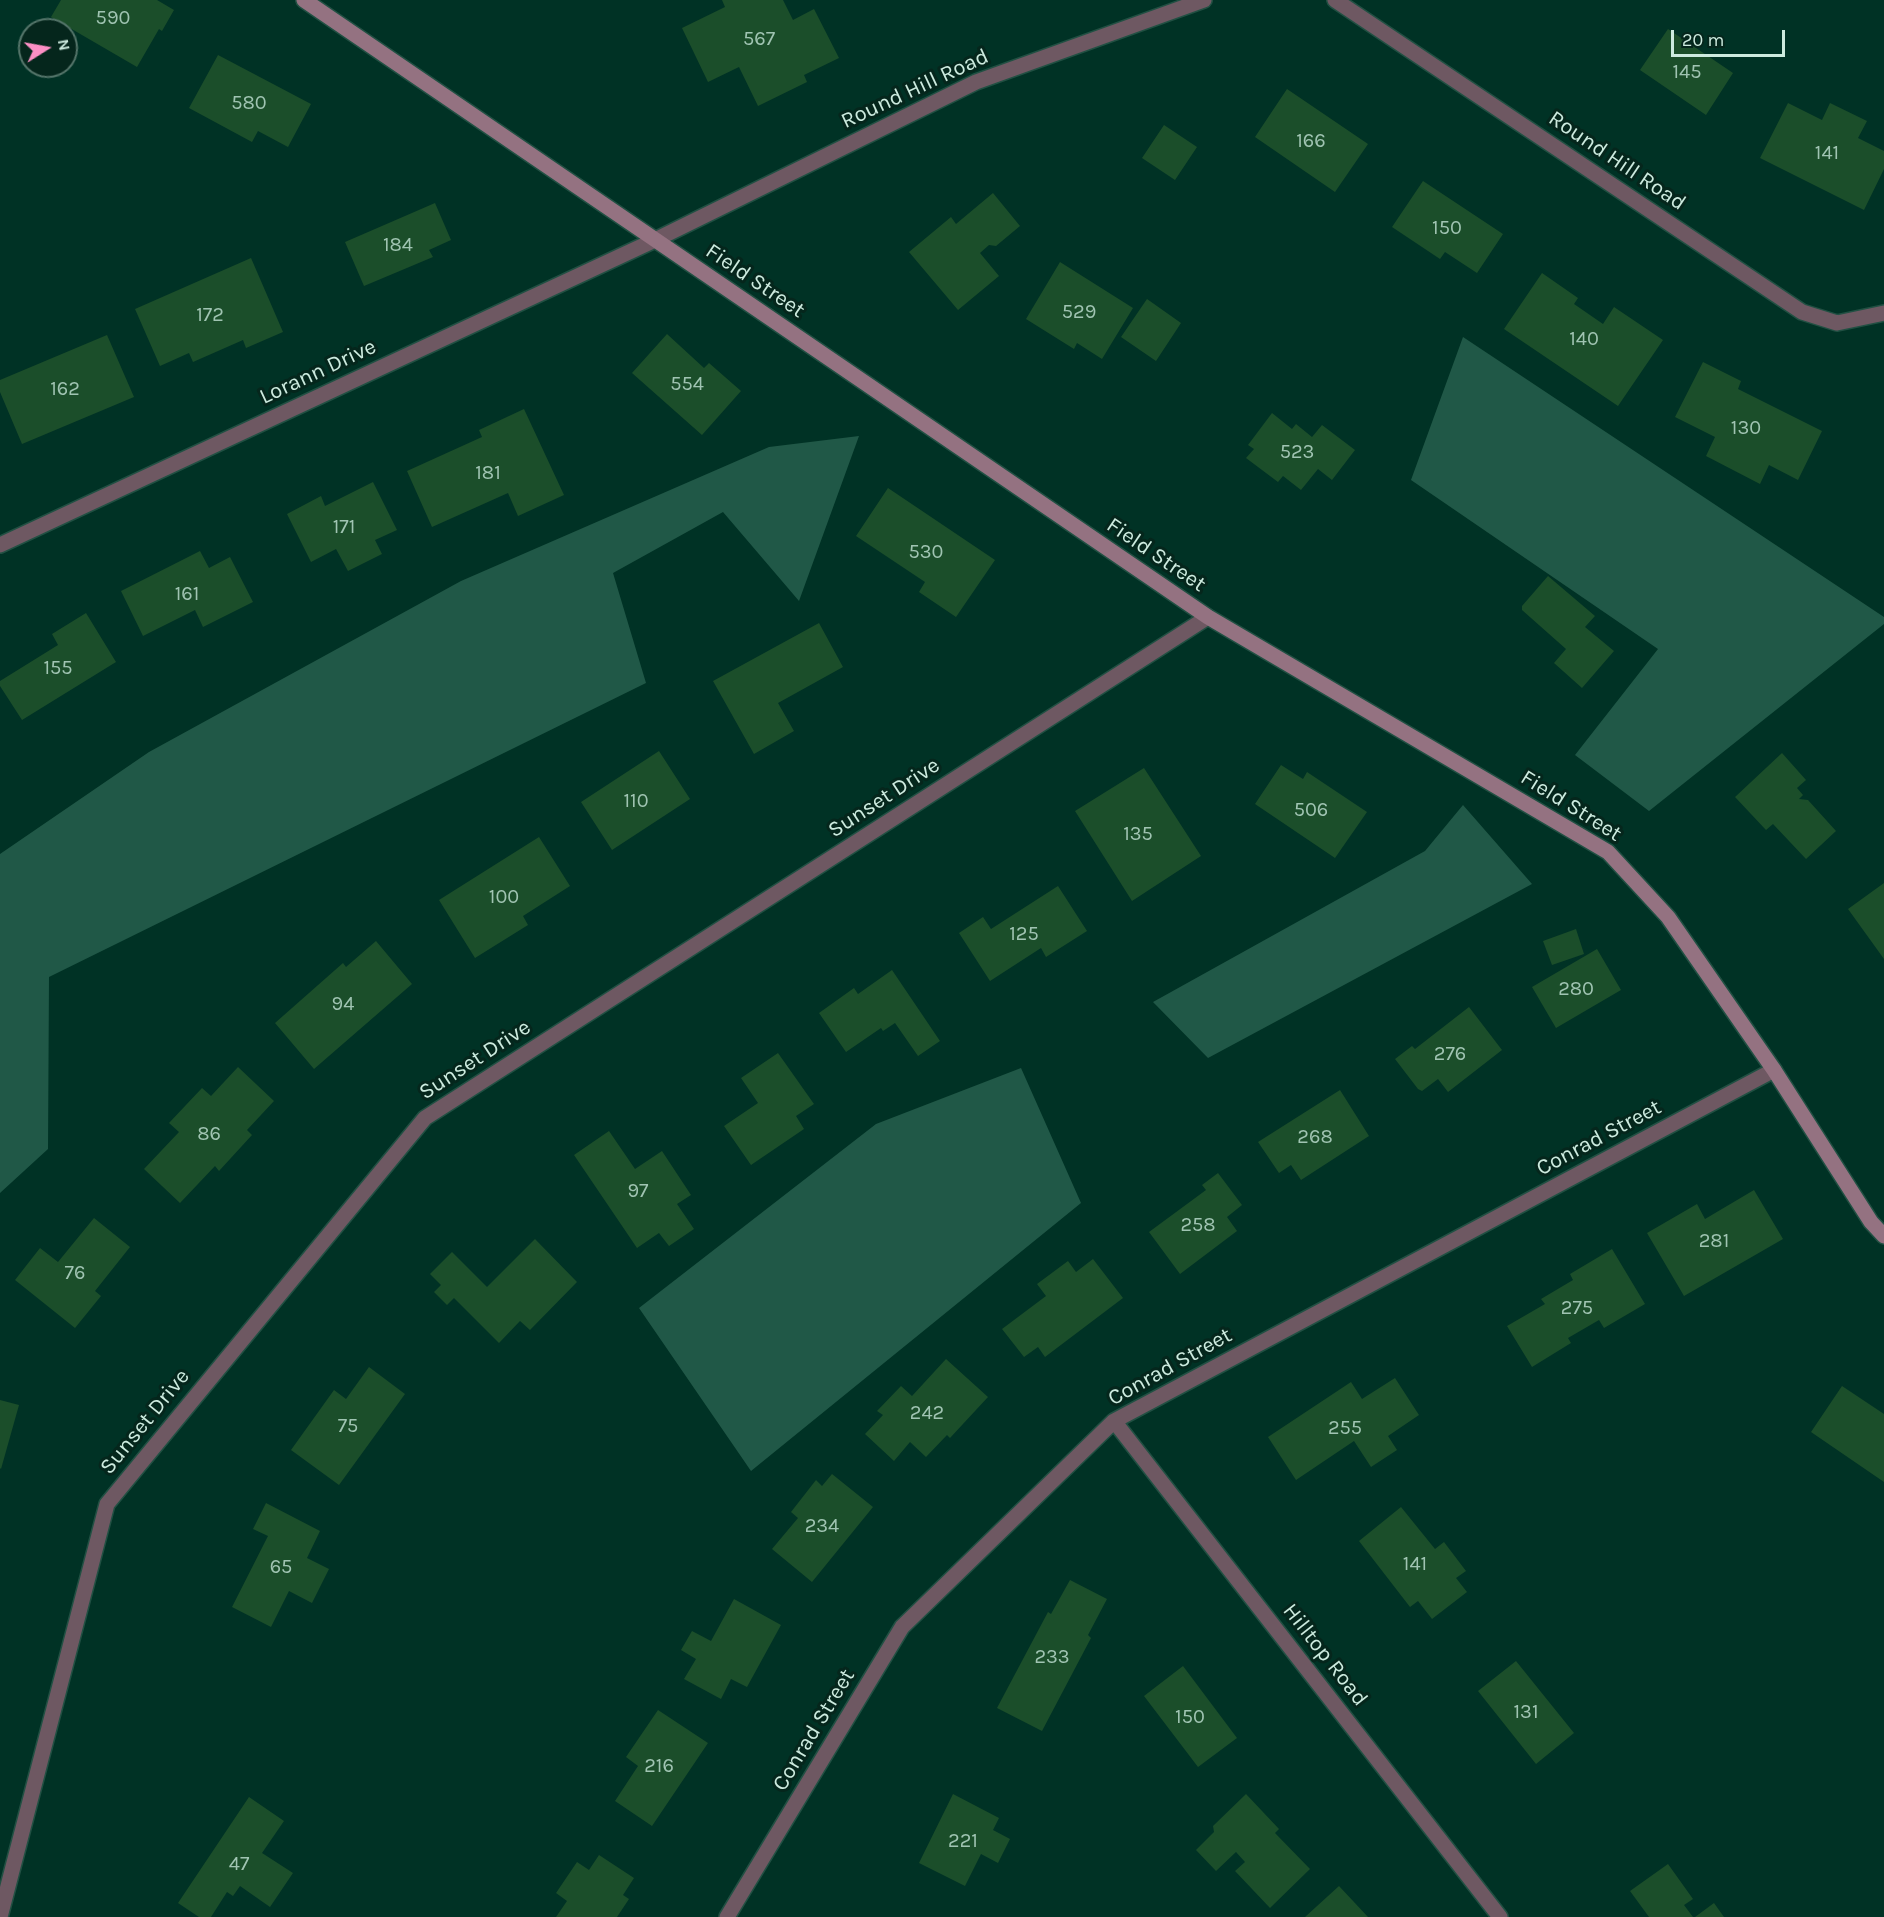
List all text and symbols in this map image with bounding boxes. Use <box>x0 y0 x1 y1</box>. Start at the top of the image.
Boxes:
house number: 590 <box>96 6 130 30</box>
north arrow <box>18 18 78 78</box>
scale bar <box>1674 18 1788 56</box>
house number: 567 <box>743 27 775 51</box>
text: 20 m <box>1682 29 1724 51</box>
text: N <box>54 37 75 52</box>
street label: Round Hill Road <box>837 43 993 135</box>
house number: 145 <box>1672 60 1702 84</box>
house number: 580 <box>231 91 267 115</box>
street label: Round Hill Road <box>1543 105 1691 217</box>
house number: 166 <box>1296 129 1326 153</box>
house number: 141 <box>1815 141 1839 165</box>
house number: 150 <box>1432 216 1462 240</box>
house number: 184 <box>383 233 413 257</box>
street label: Field Street <box>700 238 810 324</box>
house number: 529 <box>1062 300 1096 324</box>
house number: 172 <box>196 303 224 327</box>
house number: 140 <box>1569 327 1599 351</box>
street label: Lorann Drive <box>256 334 380 410</box>
house number: 554 <box>670 372 704 396</box>
house number: 162 <box>50 377 80 401</box>
house number: 130 <box>1731 416 1761 440</box>
house number: 523 <box>1280 440 1314 464</box>
house number: 181 <box>475 461 501 485</box>
street label: Field Street <box>1101 512 1211 598</box>
house number: 171 <box>333 515 355 539</box>
house number: 530 <box>909 540 943 564</box>
house number: 161 <box>175 582 199 606</box>
house number: 155 <box>43 656 73 680</box>
street label: Sunset Drive <box>823 752 945 844</box>
street label: Field Street <box>1516 765 1626 847</box>
house number: 110 <box>623 789 649 813</box>
house number: 506 <box>1294 798 1328 822</box>
house number: 135 <box>1123 822 1153 846</box>
house number: 100 <box>489 885 519 909</box>
house number: 125 <box>1009 922 1039 946</box>
house number: 280 <box>1558 977 1594 1001</box>
house number: 94 <box>332 992 354 1016</box>
street label: Sunset Drive <box>414 1014 536 1106</box>
house number: 276 <box>1434 1042 1466 1066</box>
street label: Conrad Street <box>1532 1094 1666 1182</box>
house number: 86 <box>197 1122 221 1146</box>
house number: 268 <box>1297 1125 1333 1149</box>
house number: 97 <box>628 1179 648 1203</box>
house number: 258 <box>1180 1213 1216 1237</box>
house number: 281 <box>1699 1229 1729 1253</box>
house number: 76 <box>65 1261 85 1285</box>
house number: 275 <box>1561 1296 1593 1320</box>
street label: Conrad Street <box>1103 1322 1237 1412</box>
street label: Sunset Drive <box>95 1364 195 1480</box>
house number: 242 <box>910 1401 944 1425</box>
house number: 75 <box>338 1414 358 1438</box>
house number: 255 <box>1328 1416 1362 1440</box>
house number: 234 <box>805 1514 839 1538</box>
house number: 141 <box>1403 1552 1427 1576</box>
house number: 65 <box>270 1555 292 1579</box>
street label: Hilltop Road <box>1277 1599 1373 1711</box>
house number: 233 <box>1034 1645 1070 1669</box>
street label: Conrad Street <box>767 1664 861 1796</box>
house number: 131 <box>1513 1700 1539 1724</box>
house number: 150 <box>1175 1705 1205 1729</box>
house number: 216 <box>644 1754 674 1778</box>
house number: 221 <box>948 1829 978 1853</box>
house number: 47 <box>229 1852 249 1876</box>

